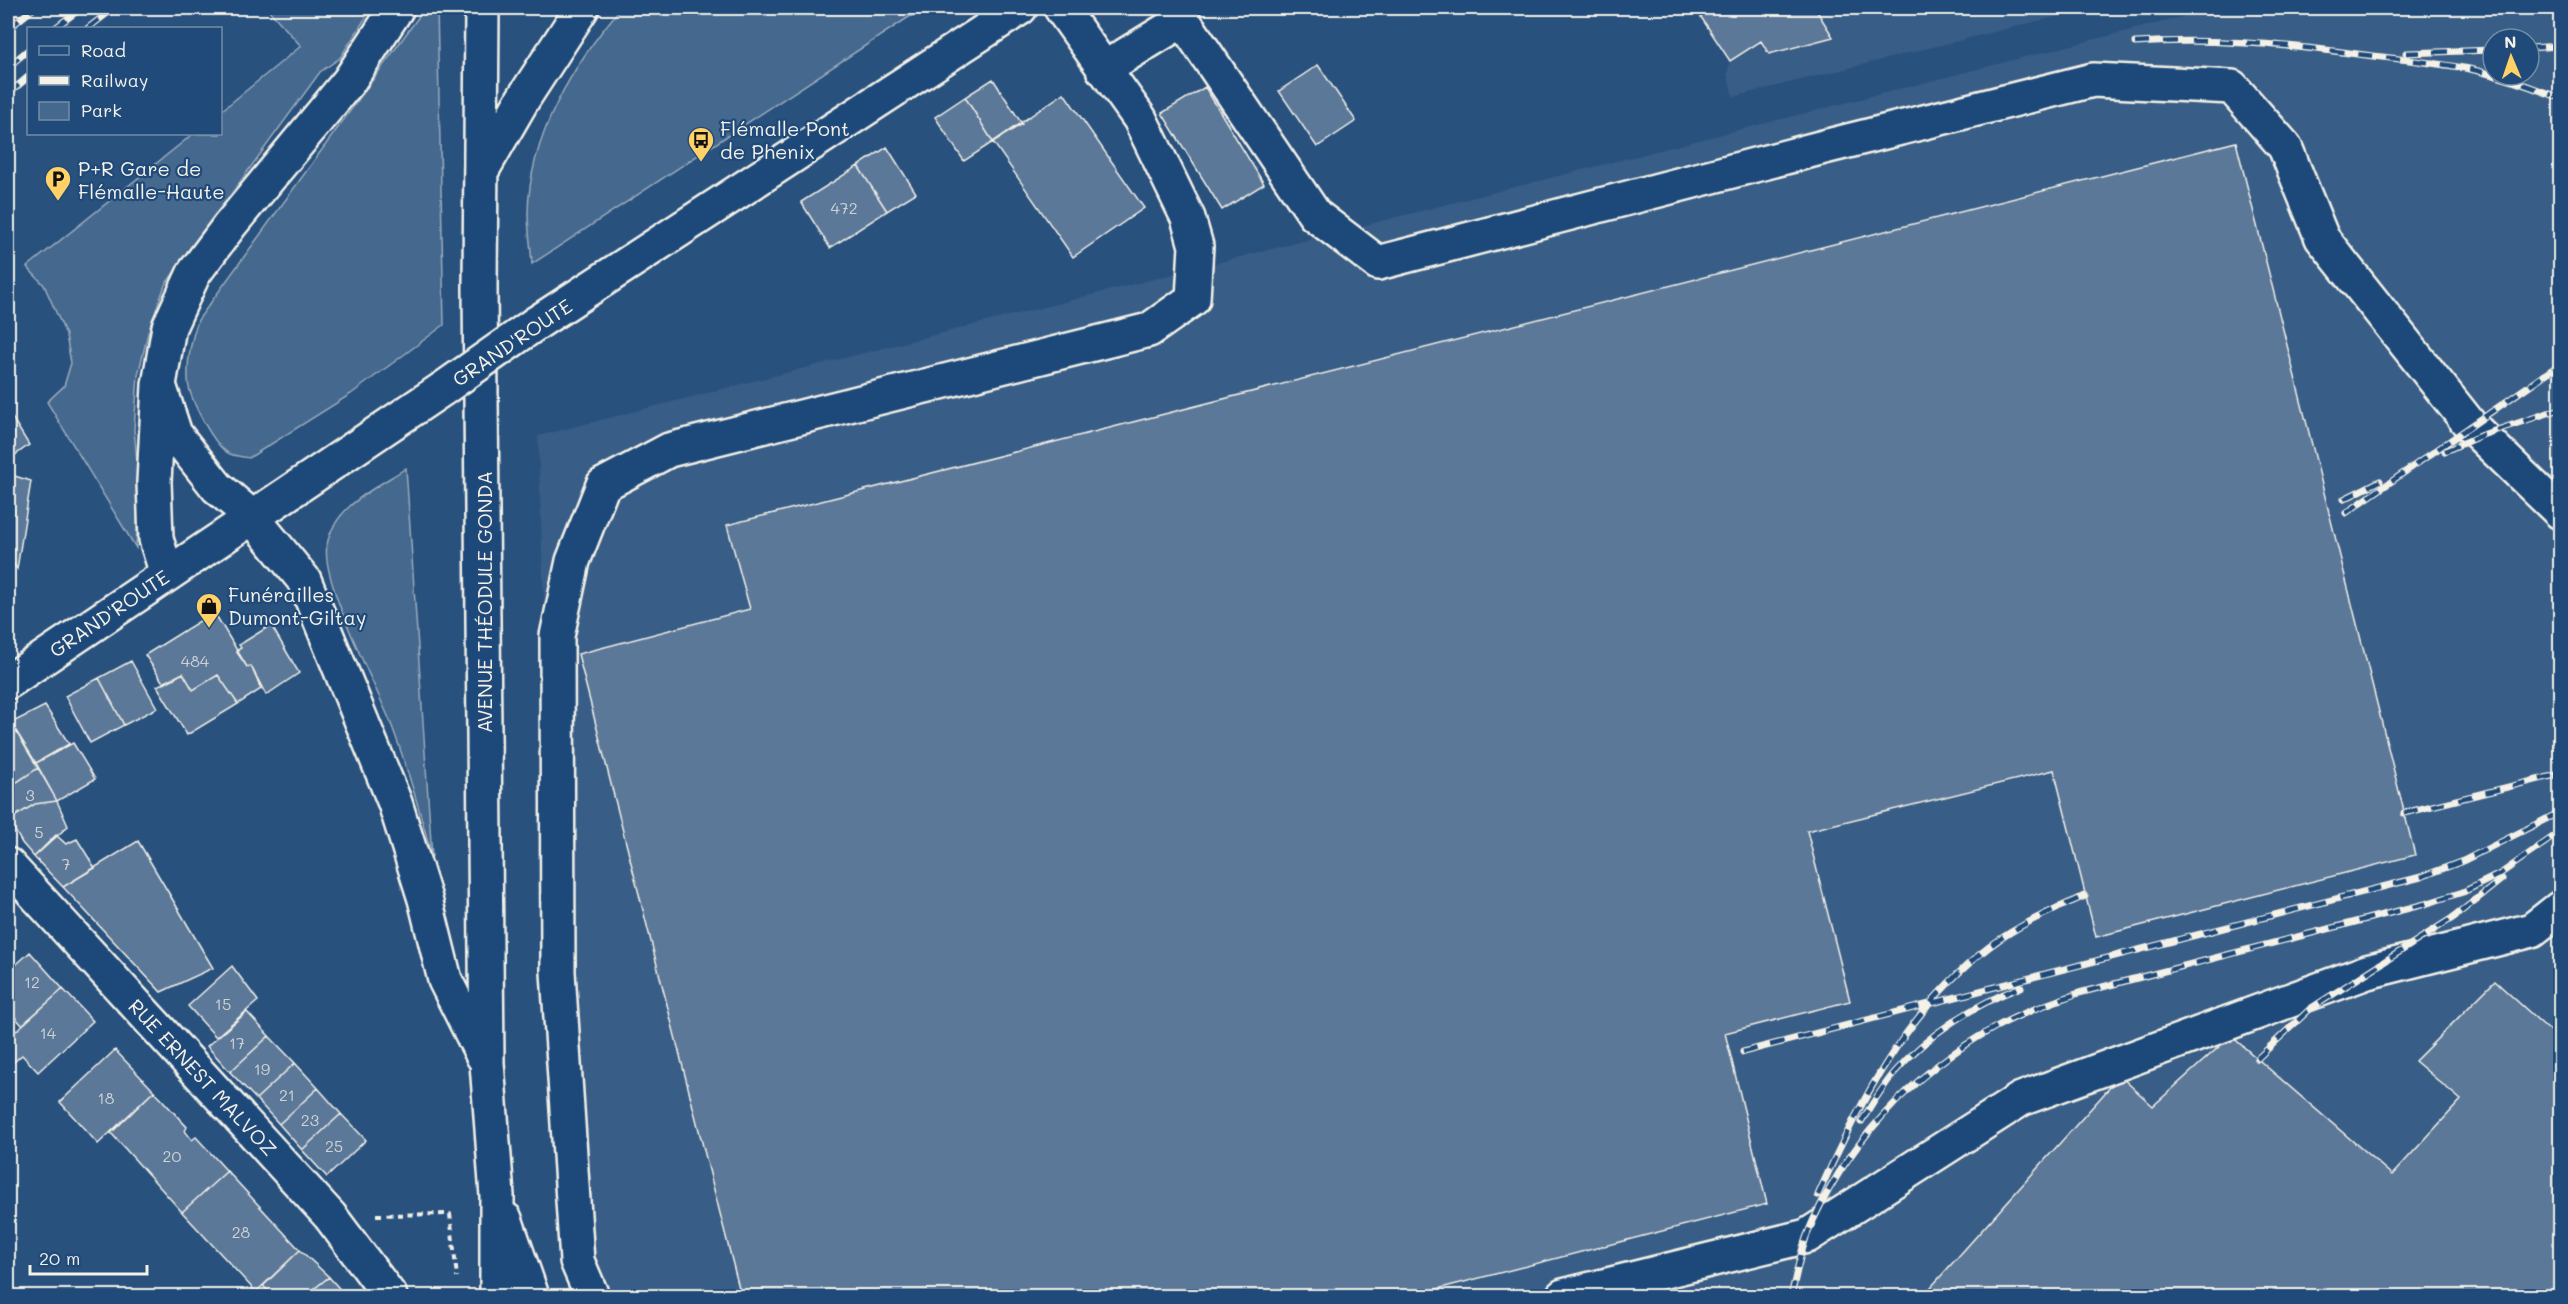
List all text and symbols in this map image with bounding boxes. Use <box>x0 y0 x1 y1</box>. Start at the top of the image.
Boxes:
legend <box>27 27 222 135</box>
north arrow <box>2481 27 2541 87</box>
text: N <box>2504 31 2517 52</box>
text: Road <box>81 38 126 62</box>
text: Railway <box>81 68 148 92</box>
text: Park <box>81 98 122 122</box>
place label: Flémalle Pont de Phenix <box>720 115 850 164</box>
bus stop icon: Flémalle Pont de Phenix <box>686 125 716 163</box>
place label: P+R Gare de Flémalle-Haute <box>78 155 225 204</box>
parking icon: P+R Gare de Flémalle-Haute <box>43 164 73 202</box>
house number: 472 <box>830 197 858 218</box>
street label: GRAND'ROUTE <box>447 292 577 392</box>
street label: AVENUE THÉODULE GONDA <box>471 471 497 733</box>
street label: GRAND'ROUTE <box>44 563 174 663</box>
place label: Funérailles Dumont-Giltay <box>228 581 366 630</box>
shop icon: Funérailles Dumont-Giltay <box>194 591 224 629</box>
house number: 484 <box>181 650 210 671</box>
house number: 3 <box>25 784 35 805</box>
house number: 5 <box>34 821 44 842</box>
house number: 7 <box>62 853 71 874</box>
house number: 12 <box>24 971 40 992</box>
street label: RUE ERNEST MALVOZ <box>123 993 283 1161</box>
house number: 15 <box>215 993 231 1014</box>
house number: 14 <box>40 1022 57 1043</box>
house number: 17 <box>229 1032 245 1053</box>
house number: 19 <box>254 1058 270 1079</box>
house number: 21 <box>279 1084 295 1105</box>
house number: 18 <box>98 1087 115 1108</box>
house number: 23 <box>301 1109 319 1130</box>
house number: 25 <box>325 1135 343 1156</box>
house number: 20 <box>163 1145 182 1166</box>
house number: 28 <box>232 1221 251 1242</box>
scale bar <box>30 1238 147 1276</box>
text: 20 m <box>39 1246 80 1270</box>

